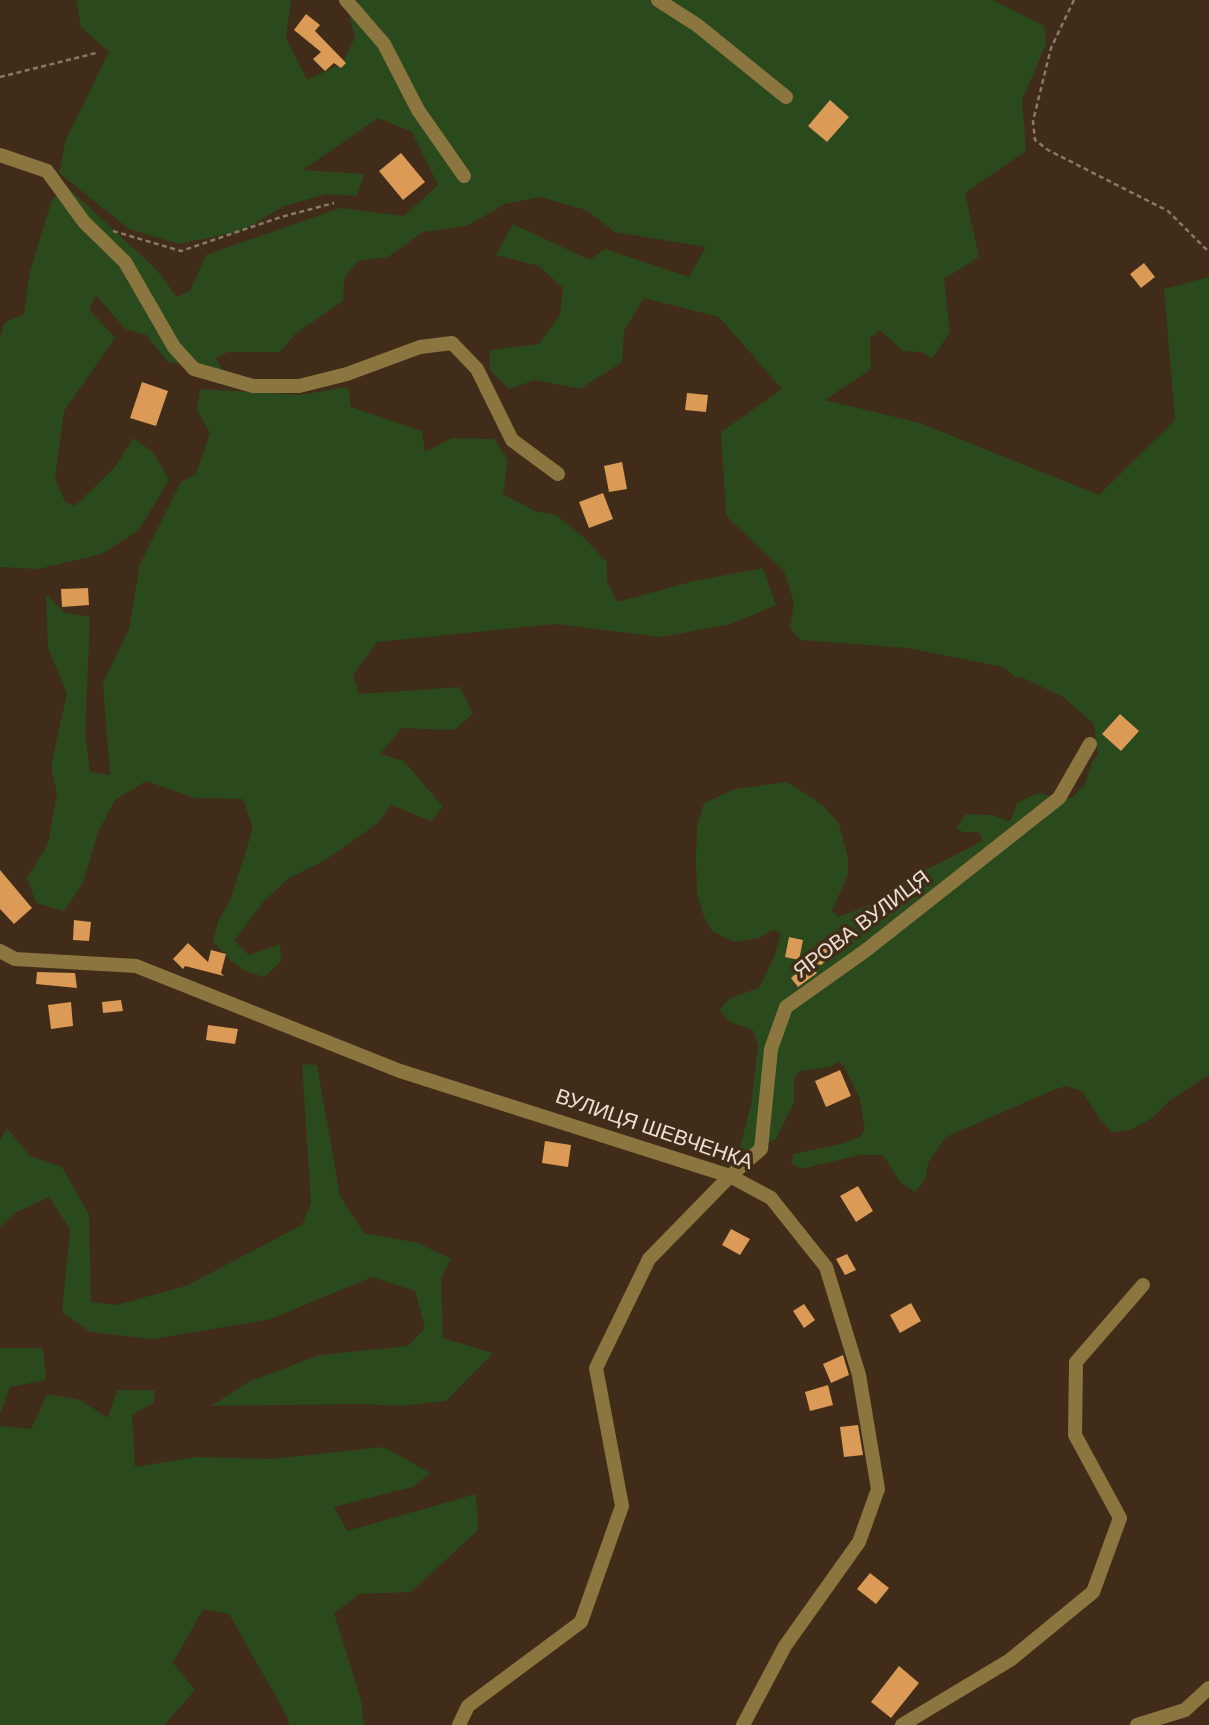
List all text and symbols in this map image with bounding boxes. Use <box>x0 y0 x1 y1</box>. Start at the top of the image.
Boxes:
street label: ЯРОВА ВУЛИЦЯ <box>789 866 935 984</box>
street label: ВУЛИЦЯ ШЕВЧЕНКА <box>552 1084 756 1176</box>

